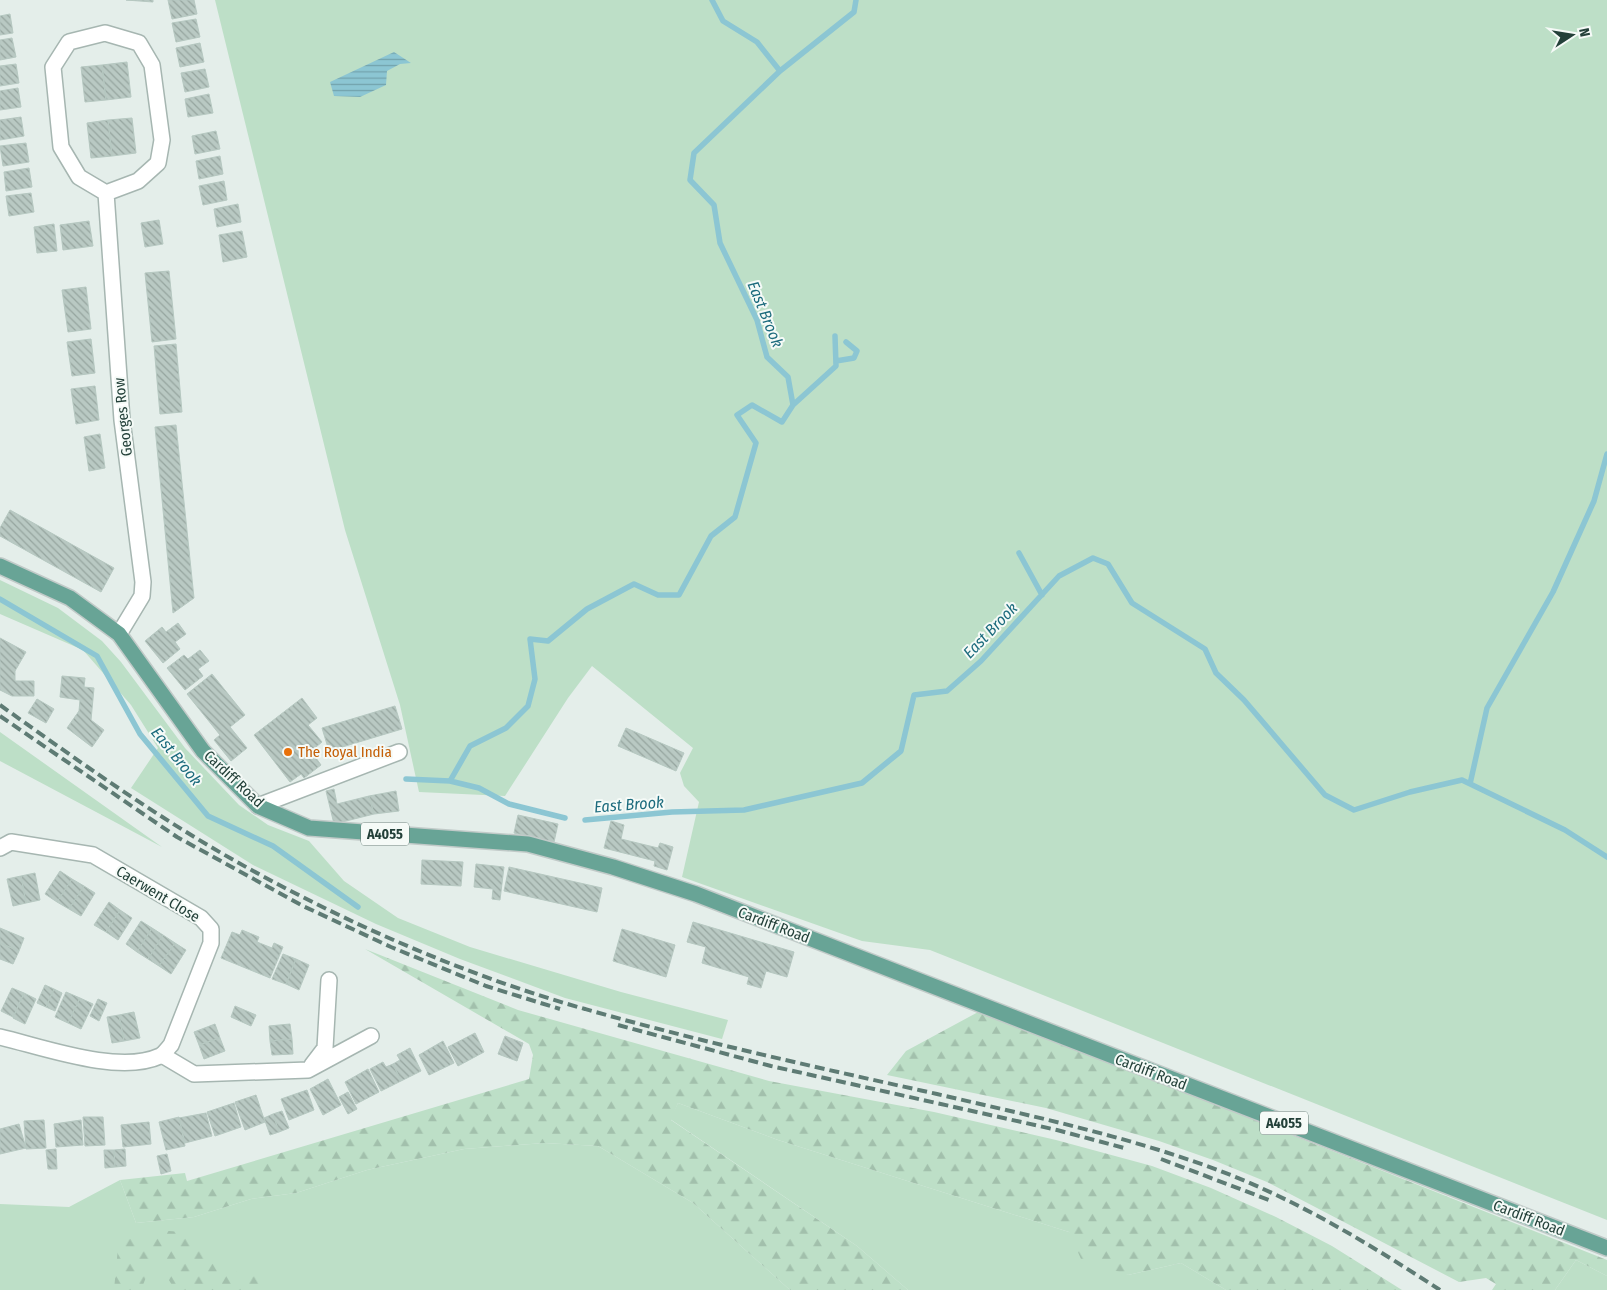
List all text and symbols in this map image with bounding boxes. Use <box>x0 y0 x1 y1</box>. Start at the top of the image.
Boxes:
north arrow <box>1547 10 1597 60</box>
text: N <box>1575 27 1593 38</box>
water label: East Brook <box>744 278 787 350</box>
street label: Georges Row <box>110 377 136 457</box>
water label: East Brook <box>959 599 1021 662</box>
water label: East Brook <box>147 723 206 789</box>
place label: The Royal India <box>298 743 392 761</box>
marker: The Royal India <box>282 746 294 758</box>
street label: Cardiff Road <box>200 747 268 811</box>
water label: East Brook <box>594 793 665 816</box>
road number: A4055 <box>361 822 409 846</box>
street label: Caerwent Close <box>113 862 203 926</box>
street label: Cardiff Road <box>736 903 812 947</box>
street label: Cardiff Road <box>1113 1050 1189 1094</box>
road number: A4055 <box>1260 1112 1308 1134</box>
street label: Cardiff Road <box>1491 1196 1567 1240</box>

